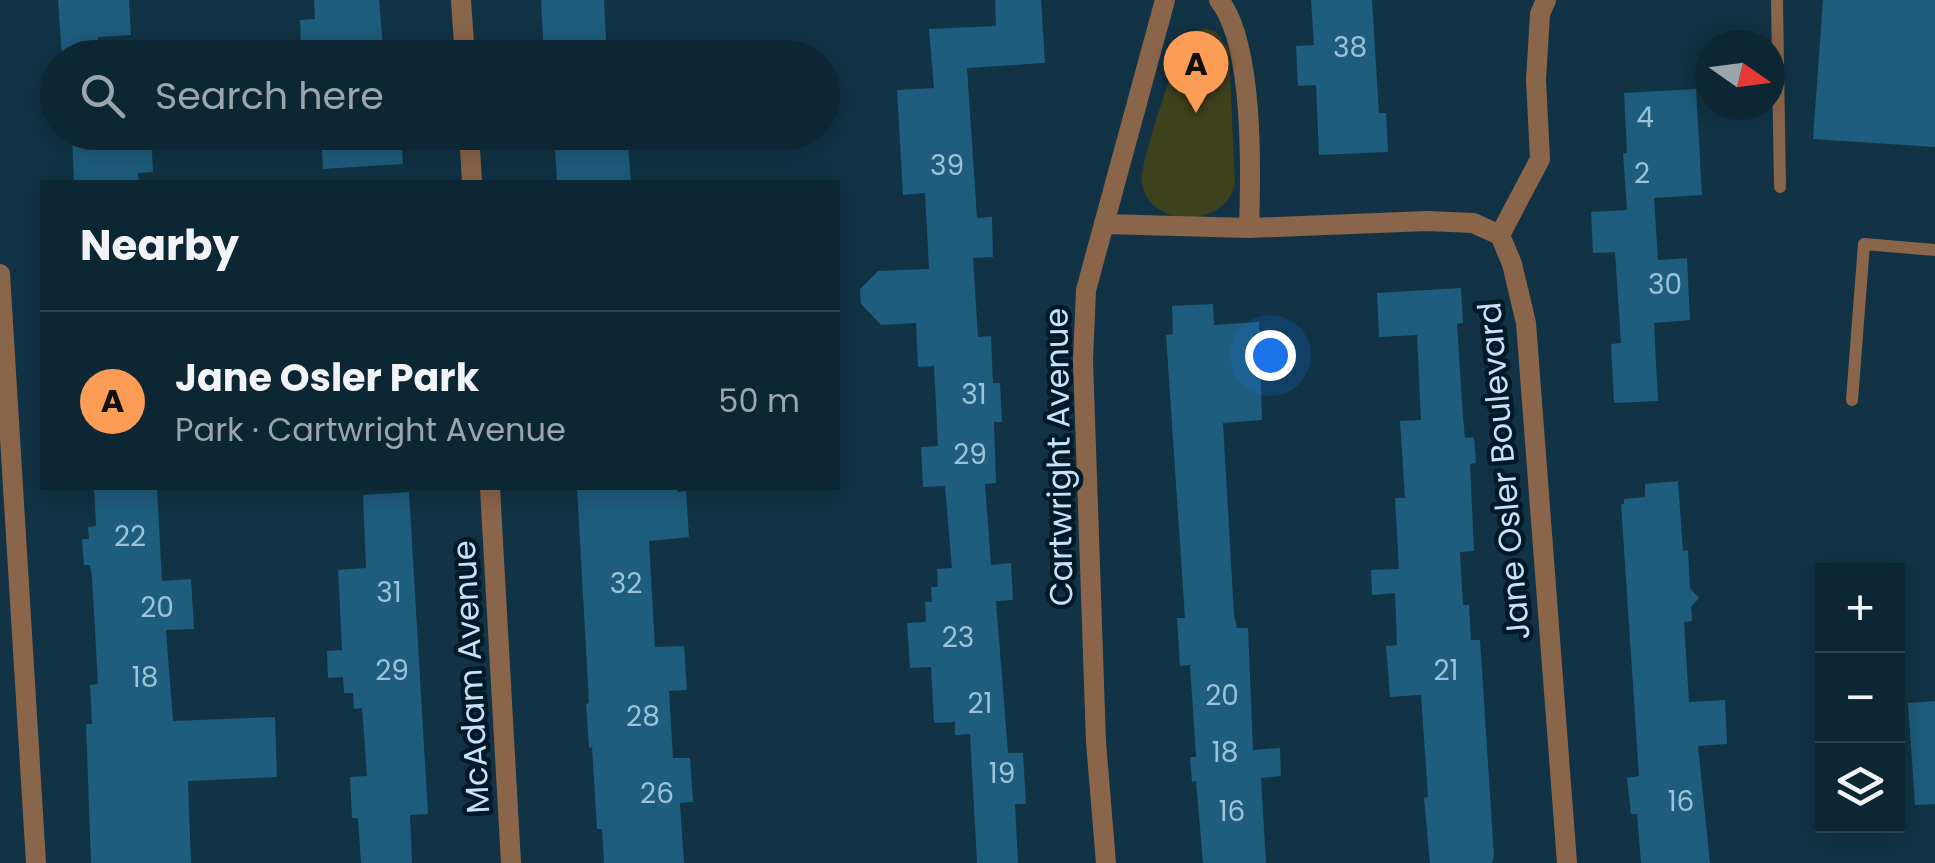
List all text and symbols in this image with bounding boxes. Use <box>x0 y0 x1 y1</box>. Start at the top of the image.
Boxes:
house number: 38 <box>1333 28 1367 67</box>
north arrow <box>1695 30 1785 120</box>
pin: A <box>1164 31 1228 113</box>
search box <box>40 40 840 150</box>
icon: search <box>75 68 130 123</box>
text: Search here <box>155 69 384 122</box>
house number: 4 <box>1636 98 1654 137</box>
house number: 39 <box>930 146 964 185</box>
house number: 2 <box>1634 154 1650 193</box>
text: Nearby <box>80 216 239 275</box>
house number: 30 <box>1648 265 1682 304</box>
street label: Jane Osler Boulevard <box>1466 300 1541 642</box>
street label: Cartwright Avenue <box>1033 307 1084 607</box>
your location <box>1245 330 1296 381</box>
text: Jane Osler Park <box>175 351 479 404</box>
house number: 31 <box>961 375 987 414</box>
text: A <box>101 378 124 423</box>
text: 50 m <box>718 378 800 423</box>
text: Park · Cartwright Avenue <box>175 407 566 452</box>
house number: 29 <box>953 435 987 474</box>
house number: 22 <box>114 517 146 556</box>
street label: McAdam Avenue <box>441 539 500 815</box>
map controls <box>1815 563 1905 833</box>
button: + <box>1815 563 1905 653</box>
house number: 32 <box>610 564 642 603</box>
house number: 31 <box>376 573 402 612</box>
house number: 20 <box>140 588 174 627</box>
house number: 23 <box>942 618 974 657</box>
house number: 29 <box>375 651 409 690</box>
house number: 21 <box>1433 651 1459 690</box>
button: − <box>1815 653 1905 743</box>
house number: 18 <box>132 658 158 697</box>
house number: 20 <box>1205 676 1239 715</box>
house number: 21 <box>967 684 993 723</box>
house number: 28 <box>626 697 660 736</box>
house number: 18 <box>1212 733 1238 772</box>
button: layers <box>1815 743 1905 833</box>
house number: 19 <box>989 754 1015 793</box>
house number: 26 <box>640 774 674 813</box>
house number: 16 <box>1668 782 1694 821</box>
house number: 16 <box>1219 792 1245 831</box>

